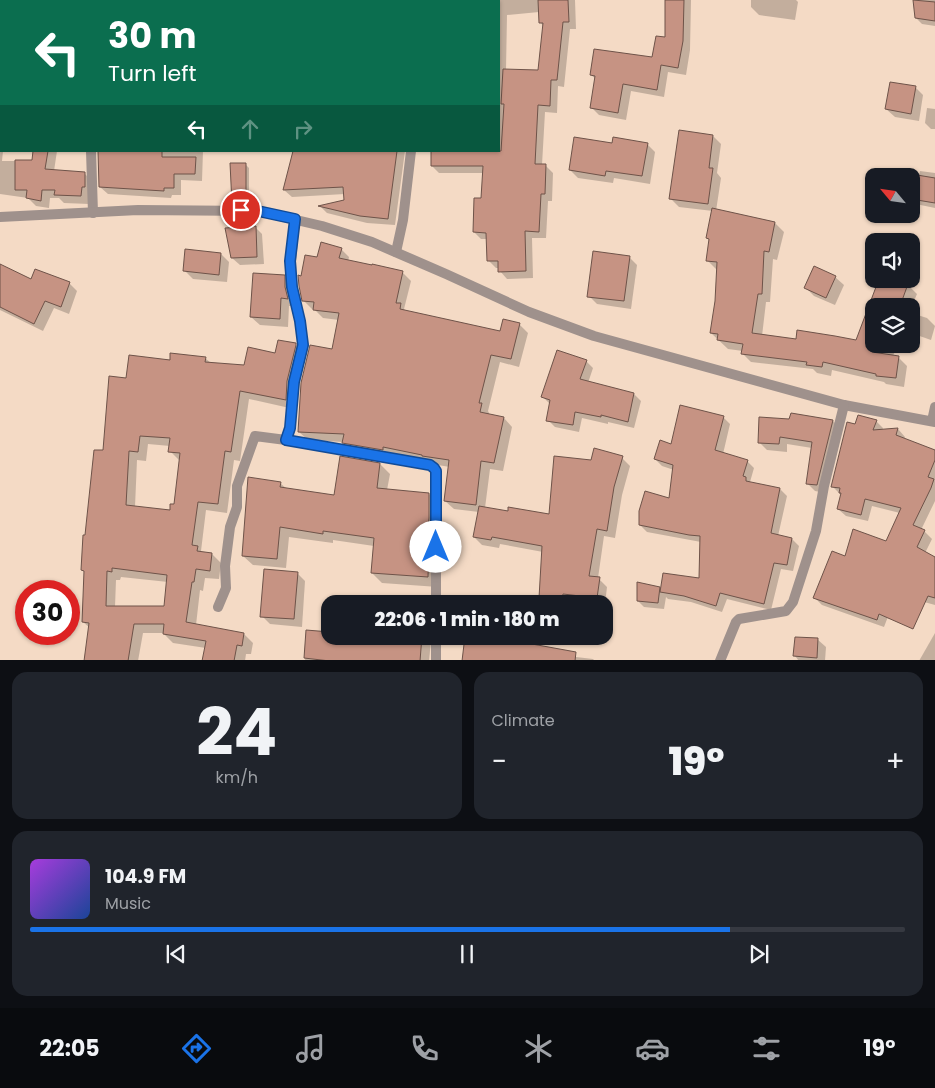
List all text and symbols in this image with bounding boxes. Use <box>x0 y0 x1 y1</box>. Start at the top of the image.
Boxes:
text: 30 m <box>108 11 196 60</box>
icon: left <box>25 20 90 85</box>
text: Turn left <box>108 58 196 89</box>
icon: left <box>183 115 211 143</box>
icon: ahead <box>236 115 264 143</box>
icon: right <box>289 115 317 143</box>
north arrow <box>865 168 920 222</box>
map controls <box>865 168 920 353</box>
pin <box>220 189 262 231</box>
icon: arrive <box>227 196 255 224</box>
button: sound <box>865 233 920 288</box>
button: layers <box>865 298 920 353</box>
position arrow <box>409 520 461 572</box>
speed limit sign: 30 <box>15 580 80 645</box>
text: 22:06 · 1 min · 180 m <box>374 606 560 633</box>
text: 24 <box>196 687 277 778</box>
text: Climate <box>492 709 555 732</box>
text: 19° <box>668 735 724 788</box>
text: − <box>492 742 507 781</box>
text: + <box>886 742 905 781</box>
text: km/h <box>215 766 258 789</box>
text: 104.9 FM <box>105 863 186 890</box>
text: Music <box>105 892 151 915</box>
icon: previous <box>162 940 190 968</box>
icon: pause <box>453 940 481 968</box>
icon: next <box>745 940 773 968</box>
icon: directions <box>179 1031 214 1066</box>
icon: music <box>293 1031 328 1066</box>
icon: phone <box>407 1031 442 1066</box>
icon: climate <box>521 1031 556 1066</box>
icon: car <box>635 1031 670 1066</box>
icon: filters <box>749 1031 784 1066</box>
text: 22:05 <box>40 1033 100 1064</box>
text: 19° <box>863 1033 895 1064</box>

